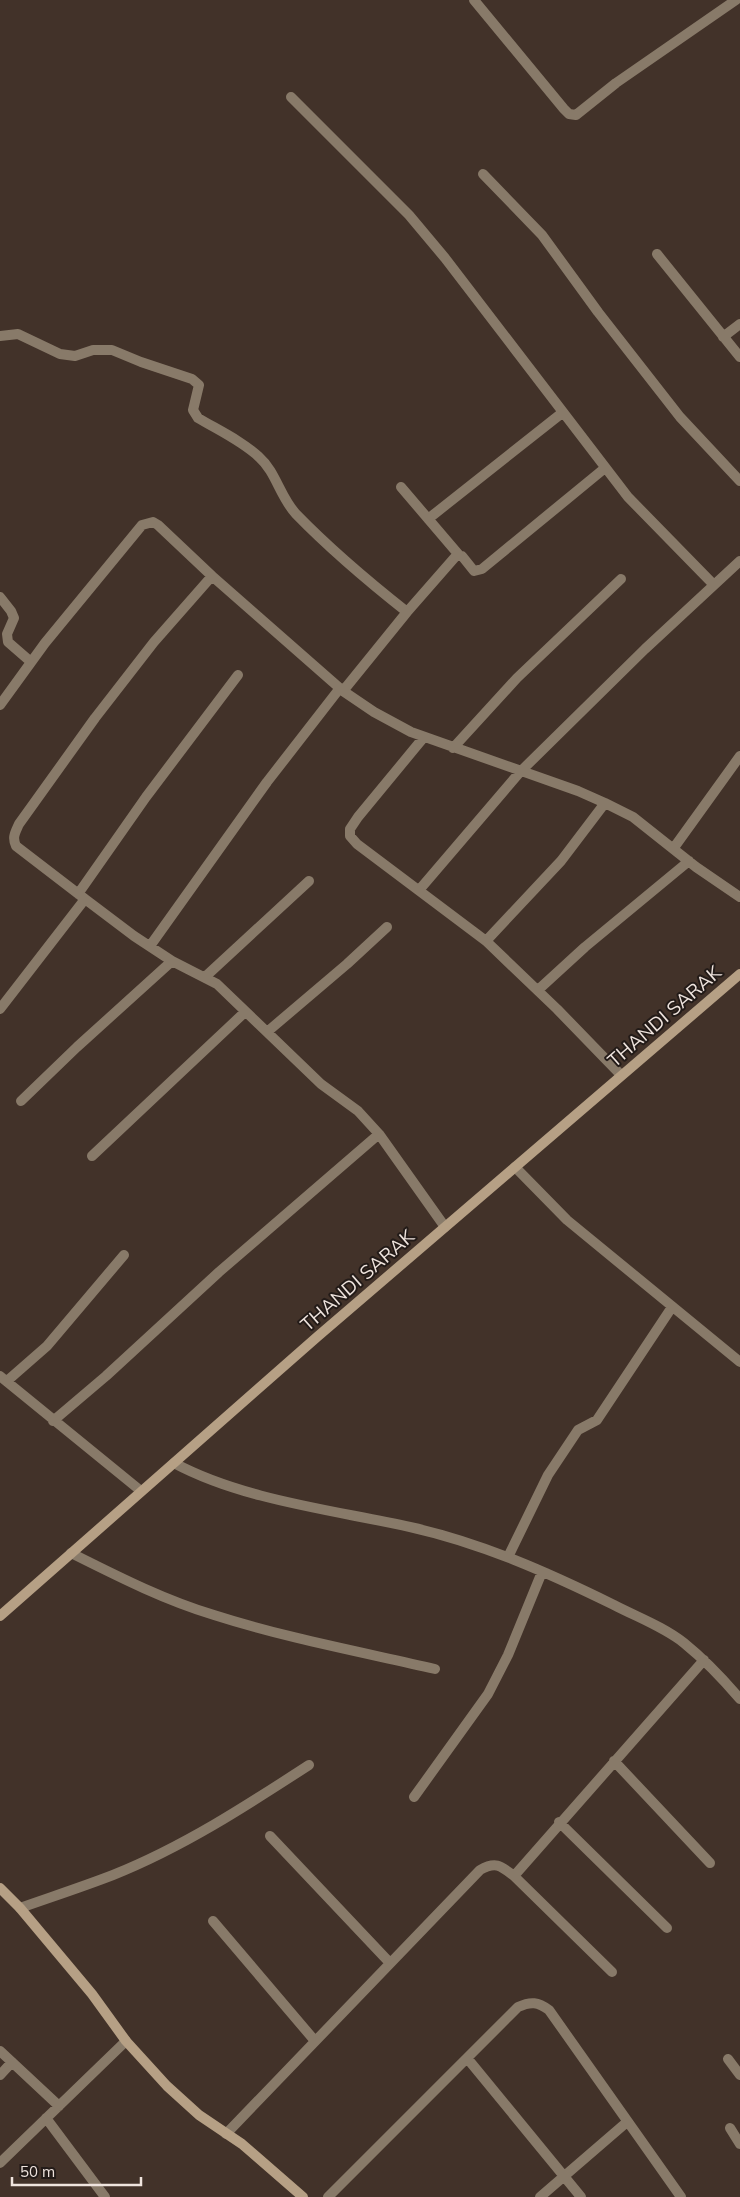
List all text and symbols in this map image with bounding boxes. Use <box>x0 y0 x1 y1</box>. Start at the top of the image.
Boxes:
street label: THANDI SARAK <box>602 959 727 1072</box>
street label: THANDI SARAK <box>295 1223 420 1336</box>
scale bar <box>12 2154 141 2186</box>
text: 50 m <box>20 2162 55 2181</box>

